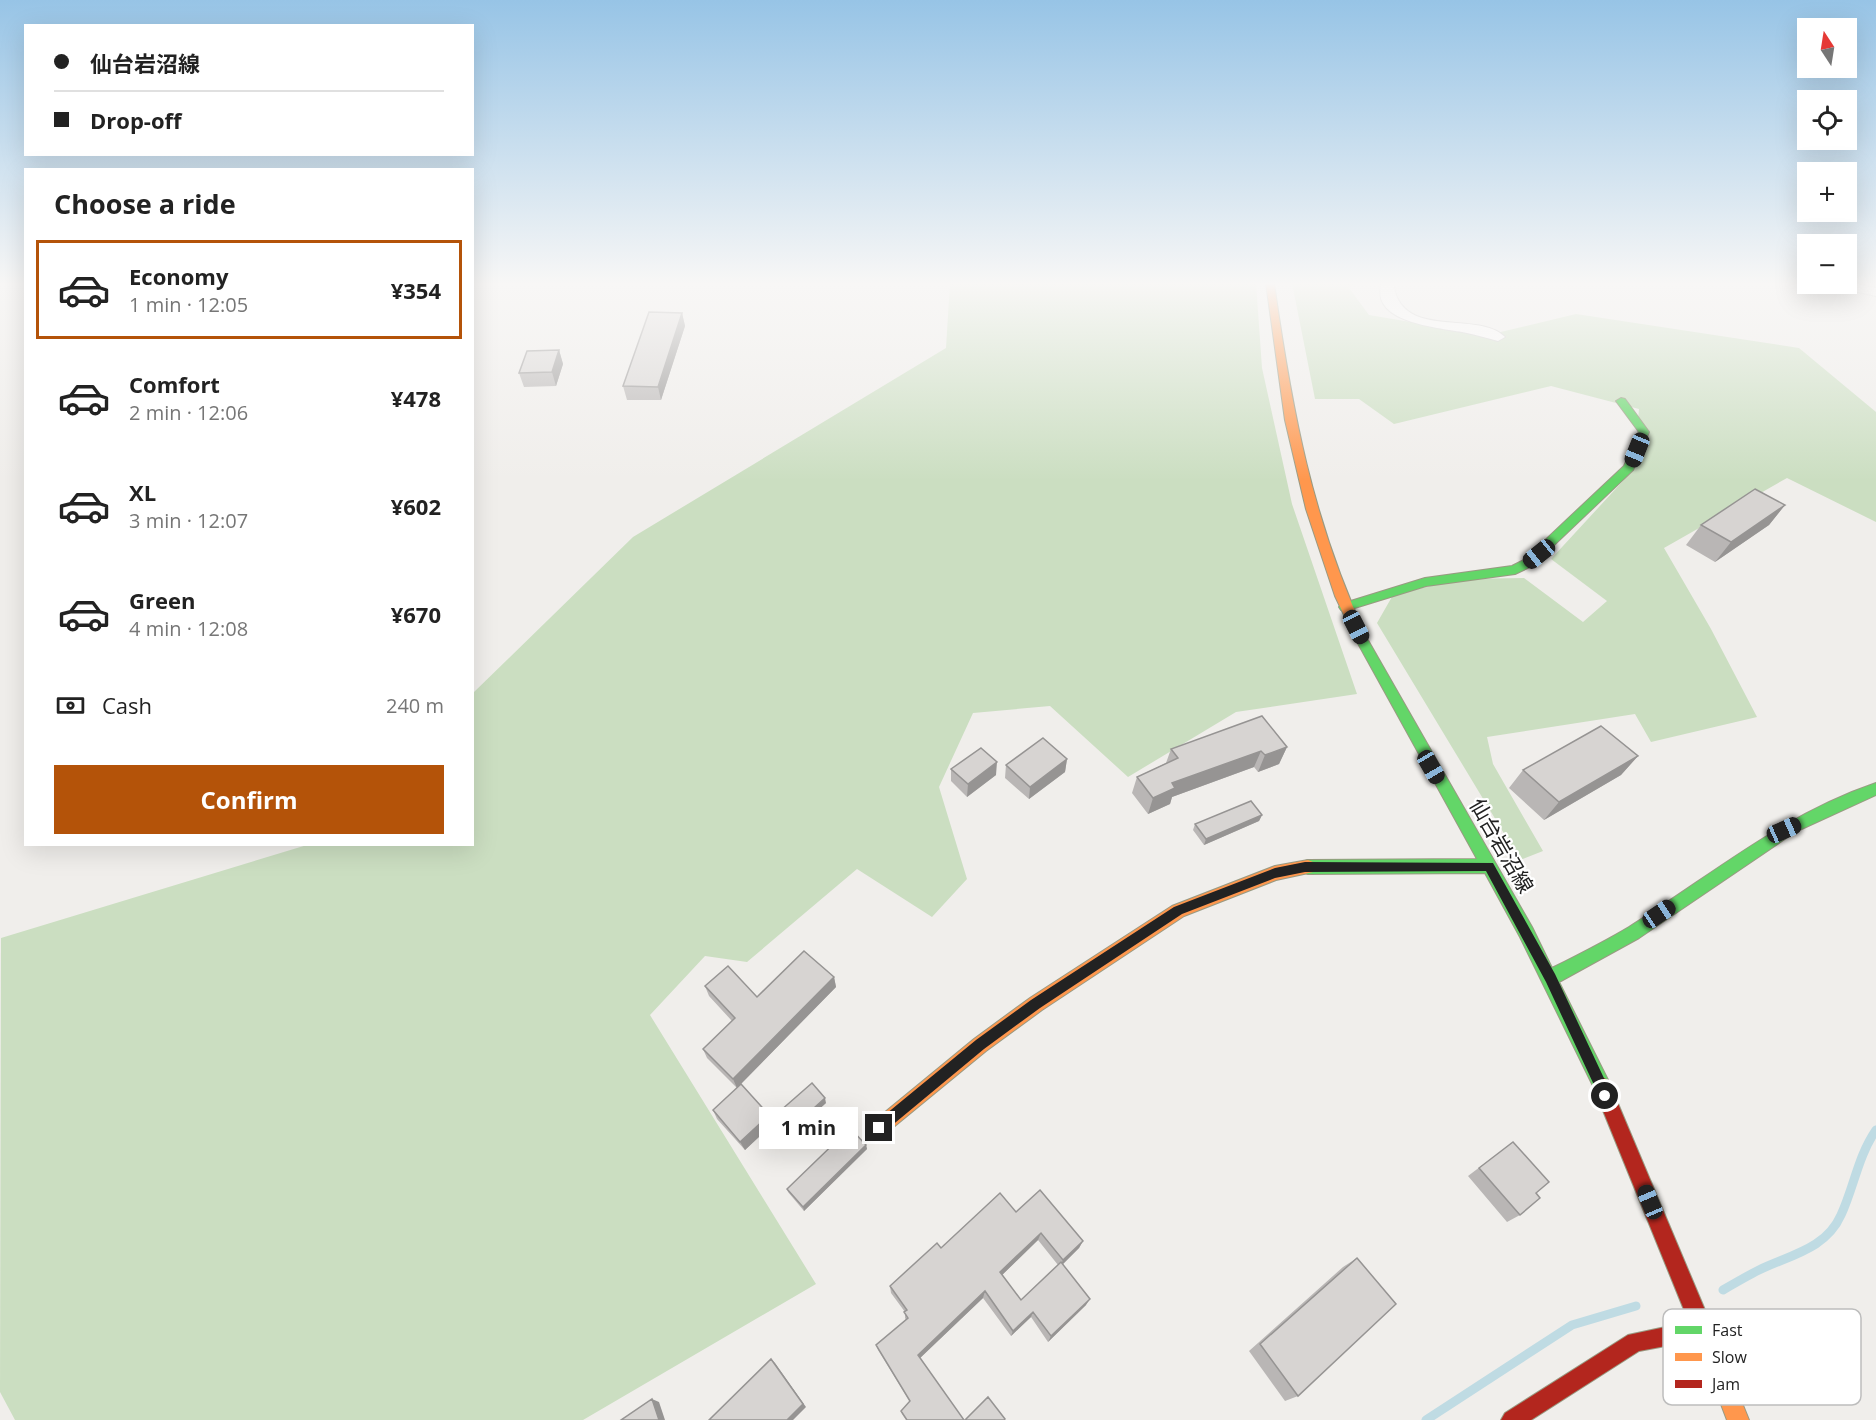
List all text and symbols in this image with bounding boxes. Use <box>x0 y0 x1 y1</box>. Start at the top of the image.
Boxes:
north arrow <box>1797 18 1857 78</box>
map controls <box>1797 18 1857 294</box>
text: 仙台岩沼線 <box>90 48 200 78</box>
button: locate <box>1797 90 1857 150</box>
text: Drop-off <box>90 105 182 135</box>
button: + <box>1797 162 1857 222</box>
text: Choose a ride <box>54 185 236 222</box>
button: − <box>1797 234 1857 294</box>
text: Economy <box>129 261 228 291</box>
icon: car <box>57 263 111 317</box>
text: ¥354 <box>391 275 441 305</box>
text: 1 min · 12:05 <box>129 291 248 318</box>
text: Comfort <box>129 369 220 399</box>
icon: car <box>57 371 111 425</box>
text: ¥478 <box>391 383 441 413</box>
text: 2 min · 12:06 <box>129 399 248 426</box>
car <box>1622 430 1652 470</box>
text: XL <box>129 477 156 507</box>
icon: car <box>57 479 111 533</box>
text: ¥602 <box>391 491 441 521</box>
text: 3 min · 12:07 <box>129 507 248 534</box>
car <box>1519 536 1559 572</box>
text: Green <box>129 585 195 615</box>
icon: car <box>57 587 111 641</box>
text: ¥670 <box>391 599 441 629</box>
car <box>1340 607 1372 647</box>
text: 4 min · 12:08 <box>129 615 248 642</box>
icon: cash <box>54 689 87 722</box>
text: Cash <box>102 690 152 720</box>
text: 240 m <box>386 692 444 719</box>
car <box>1414 747 1448 787</box>
button: Confirm <box>54 765 444 834</box>
street label: 仙台岩沼線 <box>1463 793 1540 898</box>
car <box>1764 814 1804 846</box>
car <box>1639 896 1679 932</box>
route start <box>1591 1082 1618 1109</box>
callout: 1 min <box>759 1107 858 1149</box>
text: 1 min <box>781 1114 836 1141</box>
route end <box>865 1114 892 1141</box>
car <box>1635 1182 1665 1222</box>
legend <box>1663 1309 1861 1405</box>
text: Fast <box>1712 1319 1743 1341</box>
text: Slow <box>1712 1346 1747 1368</box>
text: Jam <box>1710 1373 1740 1395</box>

